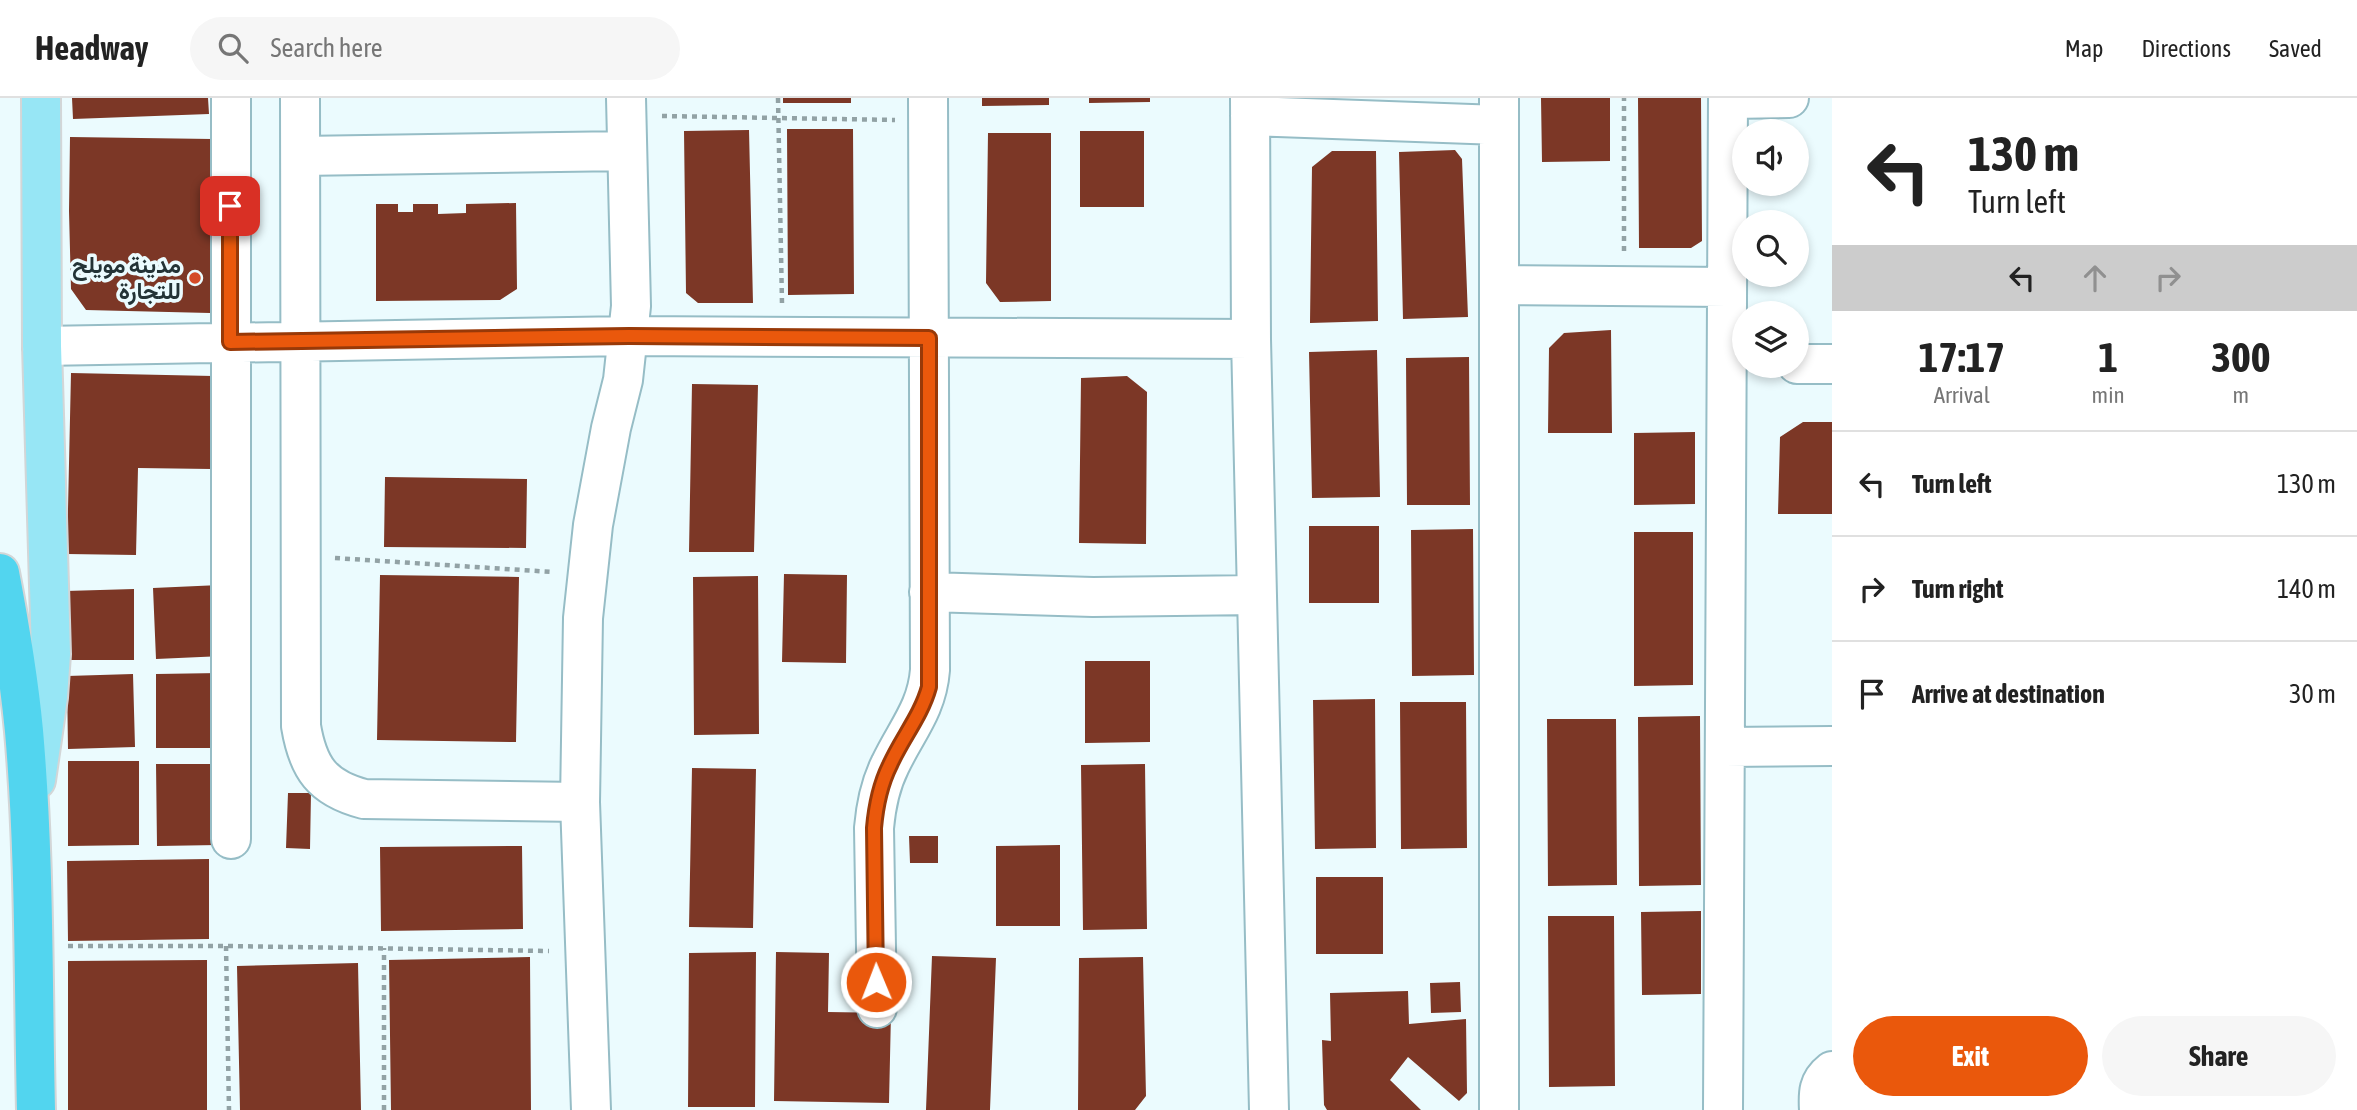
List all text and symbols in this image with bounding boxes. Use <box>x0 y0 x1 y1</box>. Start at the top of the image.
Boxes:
search box <box>190 17 680 80</box>
text: Headway <box>35 29 148 67</box>
icon: search <box>214 29 252 67</box>
text: Search here <box>270 33 383 63</box>
text: Map <box>2065 35 2103 62</box>
text: Directions <box>2141 35 2231 62</box>
text: Saved <box>2269 35 2322 62</box>
map controls <box>1732 119 1809 378</box>
button: sound <box>1732 119 1809 196</box>
text: 130 m <box>1968 125 2079 181</box>
icon: left <box>1853 126 1944 217</box>
pin <box>200 176 260 236</box>
text: Turn left <box>1968 183 2066 220</box>
icon: arrive <box>211 187 249 225</box>
button: search <box>1732 210 1809 287</box>
place label: مدينة مويلح للتجارة <box>72 252 181 306</box>
icon: left <box>2003 259 2041 297</box>
icon: ahead <box>2076 259 2114 297</box>
icon: right <box>2149 259 2187 297</box>
marker: مدينة مويلح للتجارة <box>187 270 203 286</box>
button: layers <box>1732 301 1809 378</box>
text: 17:17 <box>1919 333 2005 381</box>
text: 1 <box>2098 333 2118 381</box>
text: 300 <box>2211 333 2270 381</box>
text: Arrival <box>1934 382 1990 408</box>
text: min <box>2092 382 2125 408</box>
text: m <box>2233 382 2249 408</box>
icon: left <box>1853 465 1891 503</box>
text: Turn left <box>1912 469 1992 499</box>
text: 130 m <box>2277 469 2336 499</box>
icon: right <box>1853 570 1891 608</box>
text: Turn right <box>1912 574 2003 604</box>
text: 140 m <box>2277 574 2336 604</box>
icon: arrive <box>1853 675 1891 713</box>
text: Arrive at destination <box>1912 679 2105 709</box>
text: 30 m <box>2289 679 2336 709</box>
position arrow <box>839 945 913 1019</box>
button: Exit <box>1853 1016 2088 1096</box>
button: Share <box>2102 1016 2336 1096</box>

